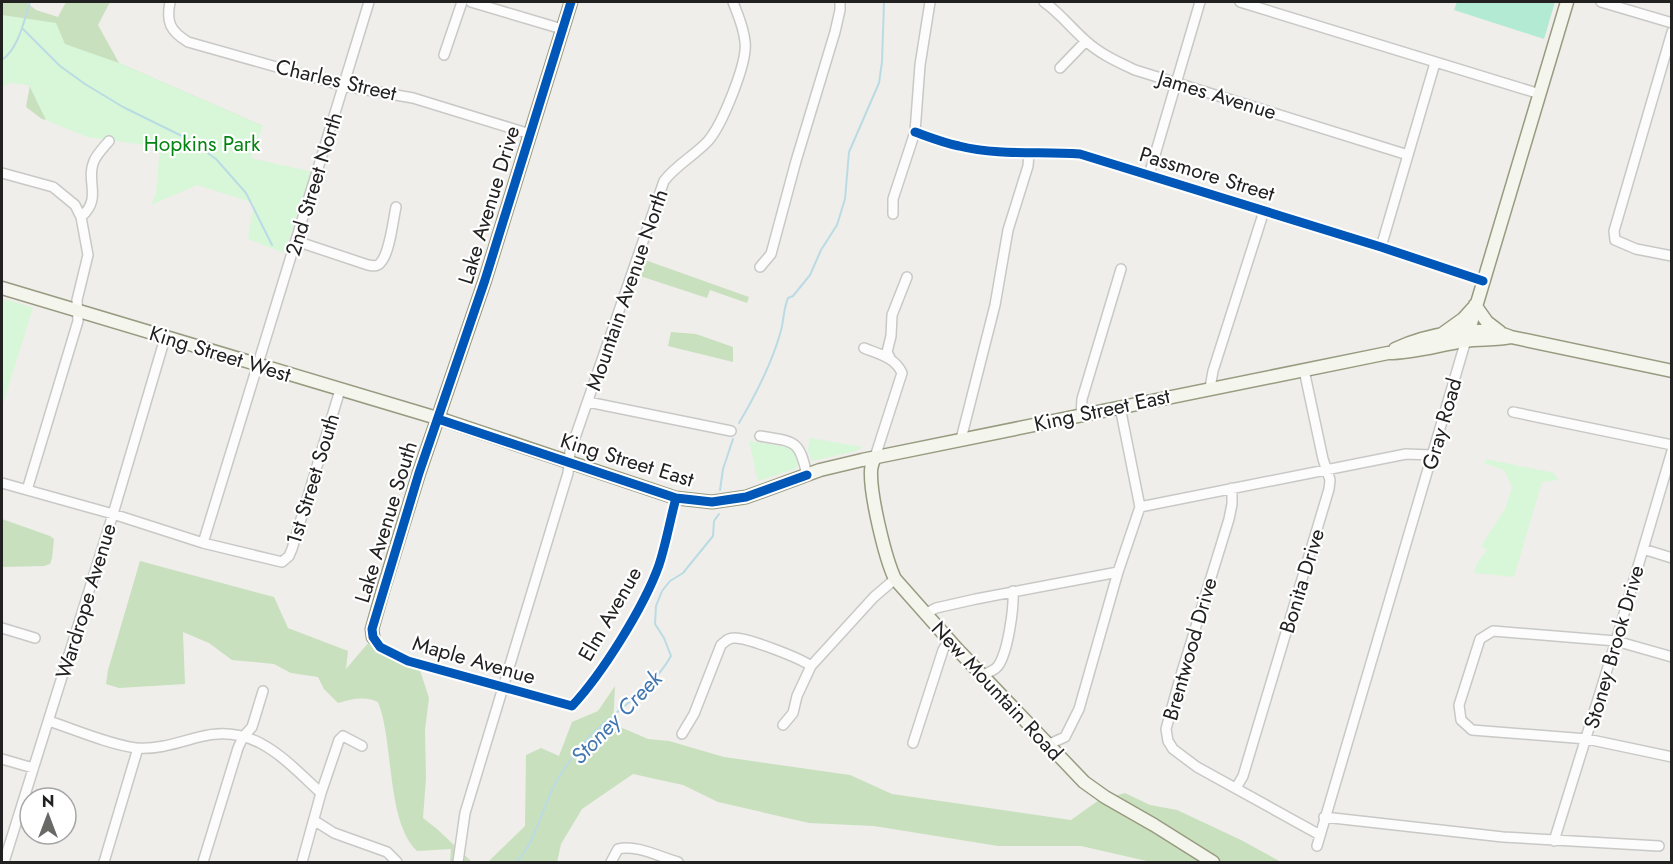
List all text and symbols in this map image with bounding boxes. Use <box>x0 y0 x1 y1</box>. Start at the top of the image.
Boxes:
street label: Charles Street <box>273 52 399 108</box>
street label: James Avenue <box>1151 62 1280 127</box>
street label: 2nd Street North <box>278 109 350 259</box>
street label: Lake Avenue Drive <box>451 122 527 288</box>
park label: Hopkins Park <box>144 129 261 159</box>
street label: Passmore Street <box>1136 139 1278 209</box>
street label: Mountain Avenue North <box>578 185 676 395</box>
street label: King Street West <box>146 318 294 390</box>
street label: Gray Road <box>1415 375 1469 473</box>
street label: King Street East <box>1031 381 1173 439</box>
street label: 1st Street South <box>279 410 347 548</box>
street label: King Street East <box>557 425 697 495</box>
street label: Lake Avenue South <box>347 438 425 606</box>
street label: Wardrope Avenue <box>48 520 124 682</box>
street label: Bonita Drive <box>1272 525 1332 637</box>
street label: Elm Avenue <box>571 561 649 667</box>
street label: Stoney Brook Drive <box>1576 562 1652 732</box>
street label: Brentwood Drive <box>1155 574 1225 724</box>
street label: New Mountain Road <box>924 615 1070 767</box>
street label: Maple Avenue <box>409 628 539 692</box>
water label: Stoney Creek <box>563 662 670 771</box>
north arrow <box>18 786 78 846</box>
text: N <box>42 790 54 813</box>

